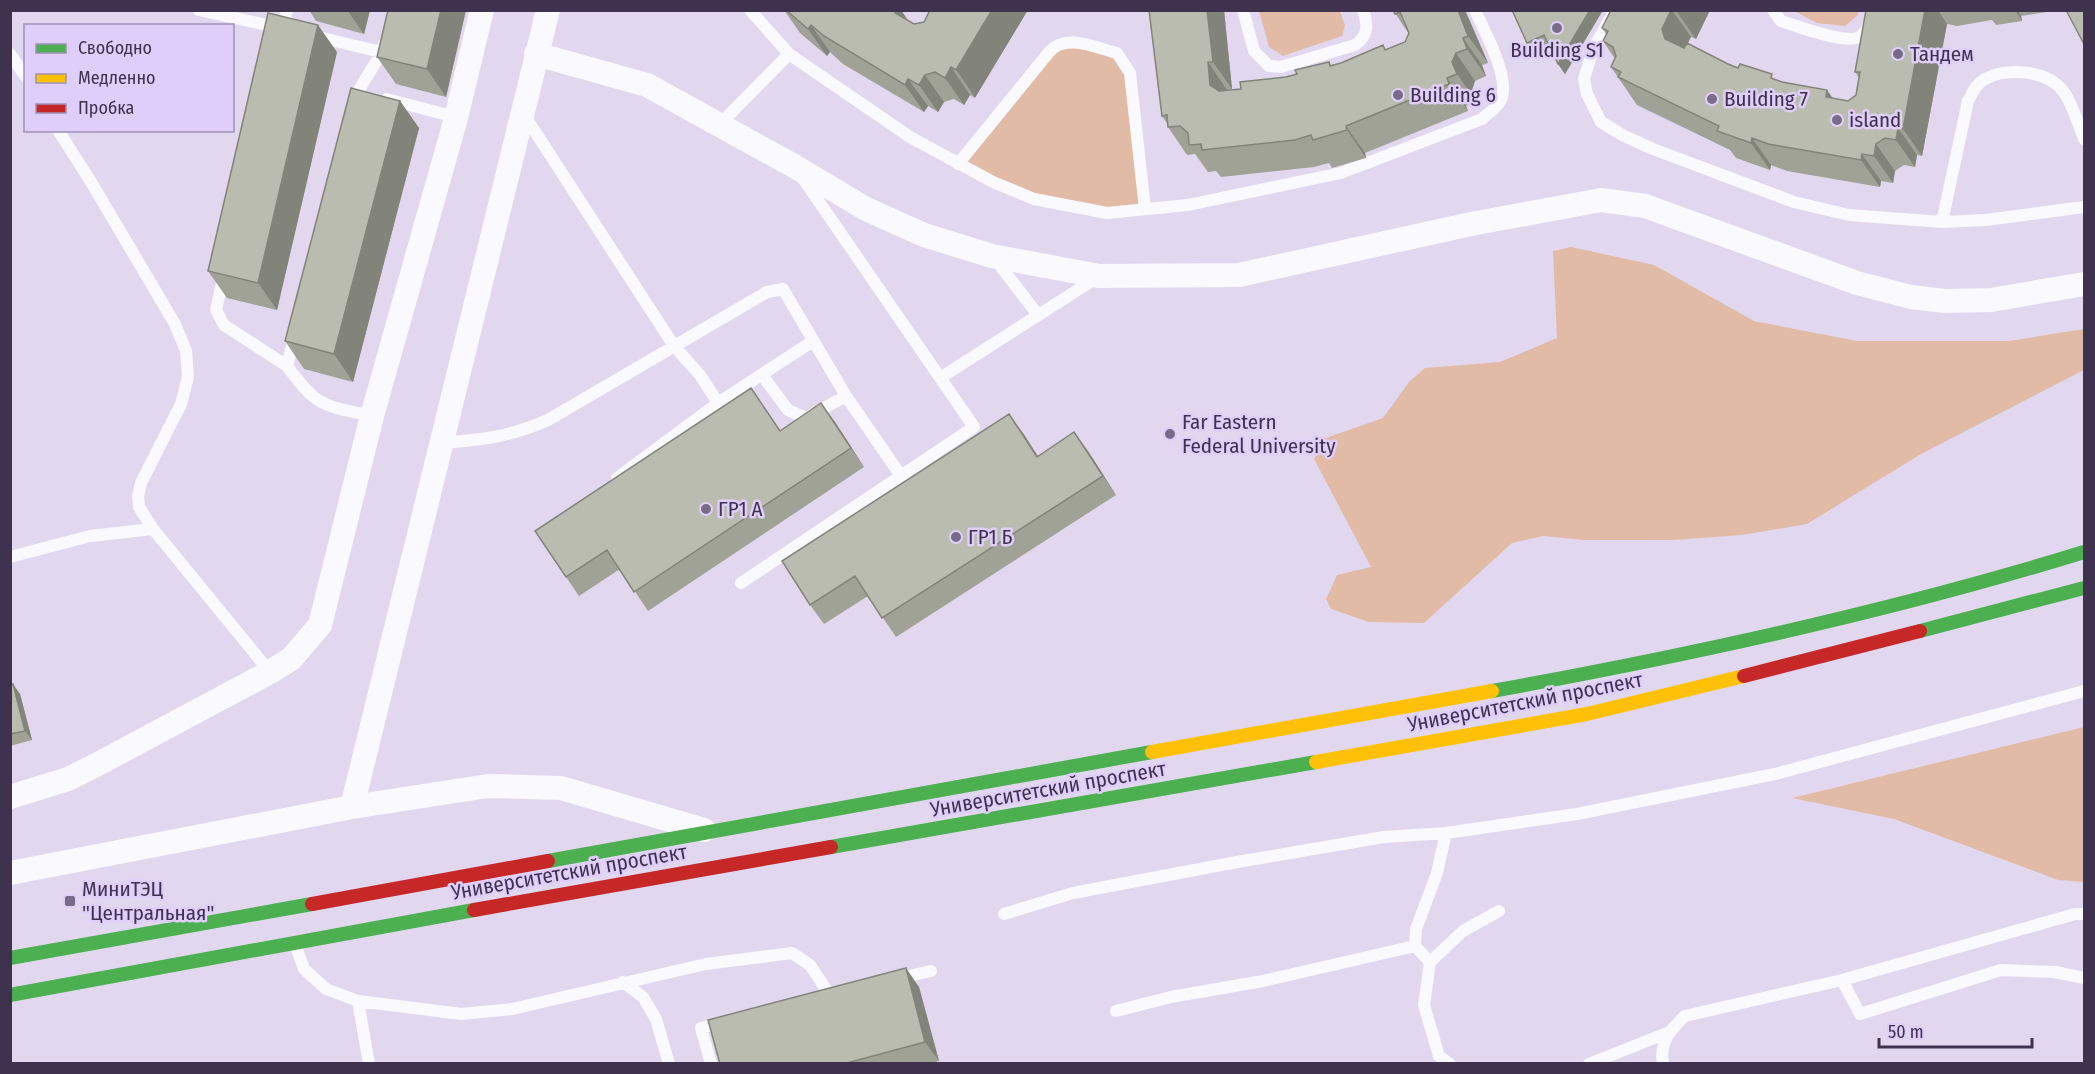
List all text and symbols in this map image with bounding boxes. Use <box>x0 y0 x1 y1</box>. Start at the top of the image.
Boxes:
marker: Building S1 <box>1550 21 1564 35</box>
legend <box>24 24 234 132</box>
text: Свободно <box>78 37 152 59</box>
place label: Building S1 <box>1510 37 1604 63</box>
place label: Тандем <box>1910 41 1974 67</box>
marker: Тандем <box>1891 47 1905 61</box>
text: Медленно <box>78 67 156 89</box>
place label: Building 6 <box>1410 82 1496 108</box>
place label: Building 7 <box>1724 86 1808 112</box>
marker: Building 6 <box>1391 88 1405 102</box>
marker: Building 7 <box>1705 92 1719 106</box>
text: Пробка <box>78 97 134 119</box>
place label: island <box>1849 107 1901 133</box>
marker: island <box>1830 113 1844 127</box>
place label: Far Eastern Federal University <box>1182 409 1336 459</box>
marker: Far Eastern Federal University <box>1163 427 1177 441</box>
place label: ГР1 А <box>718 496 763 522</box>
marker: ГР1 А <box>699 502 713 516</box>
place label: ГР1 Б <box>968 524 1013 550</box>
marker: ГР1 Б <box>949 530 963 544</box>
street label: Университетский проспект <box>1404 666 1645 738</box>
street label: Университетский проспект <box>927 755 1168 823</box>
street label: Университетский проспект <box>448 838 689 906</box>
place label: МиниТЭЦ "Центральная" <box>82 876 214 926</box>
marker: МиниТЭЦ "Центральная" <box>63 894 77 908</box>
scale bar <box>1879 1011 2032 1049</box>
text: 50 m <box>1888 1021 1924 1043</box>

